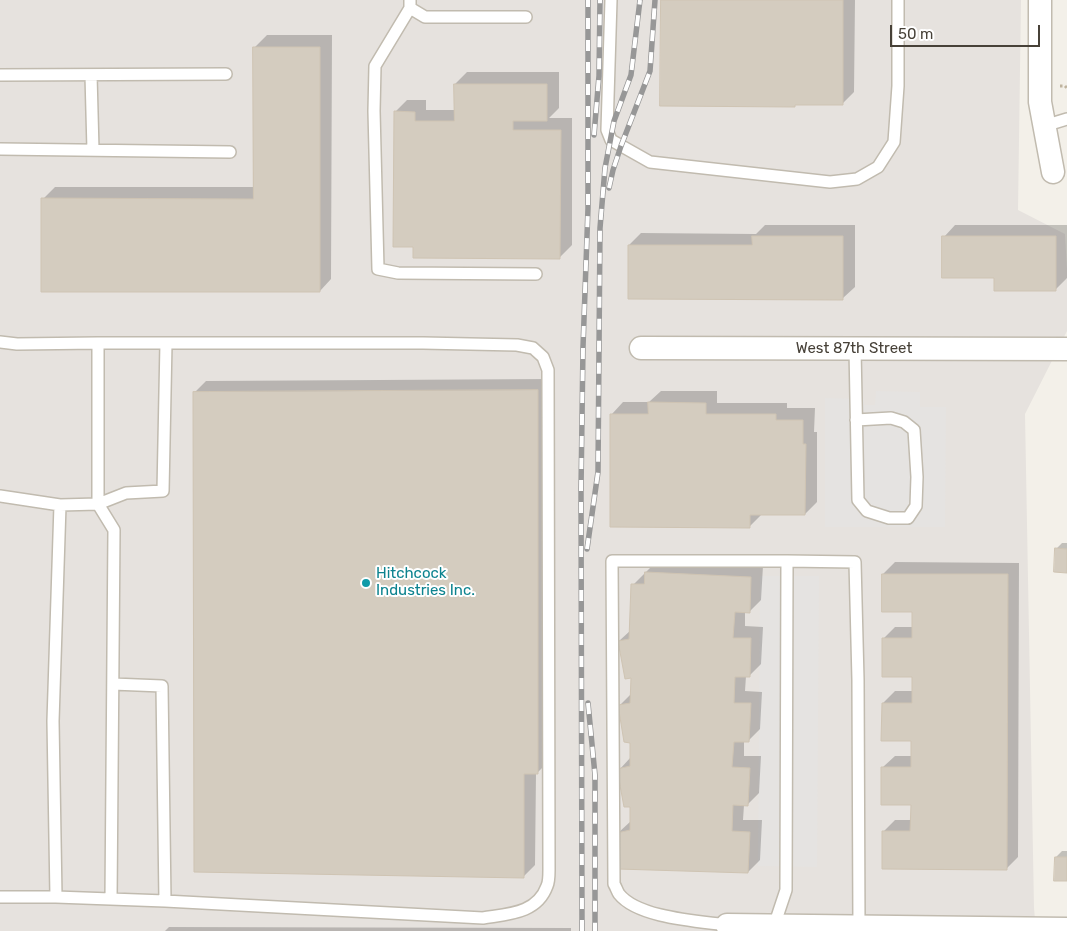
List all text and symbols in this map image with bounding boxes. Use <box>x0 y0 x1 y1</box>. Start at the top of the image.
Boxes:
scale bar <box>892 15 1042 47</box>
text: 50 m <box>898 25 933 43</box>
street label: West 87th Street <box>796 340 912 358</box>
place label: Hitchcock Industries Inc. <box>376 565 475 600</box>
marker: Hitchcock Industries Inc. <box>360 577 372 589</box>

